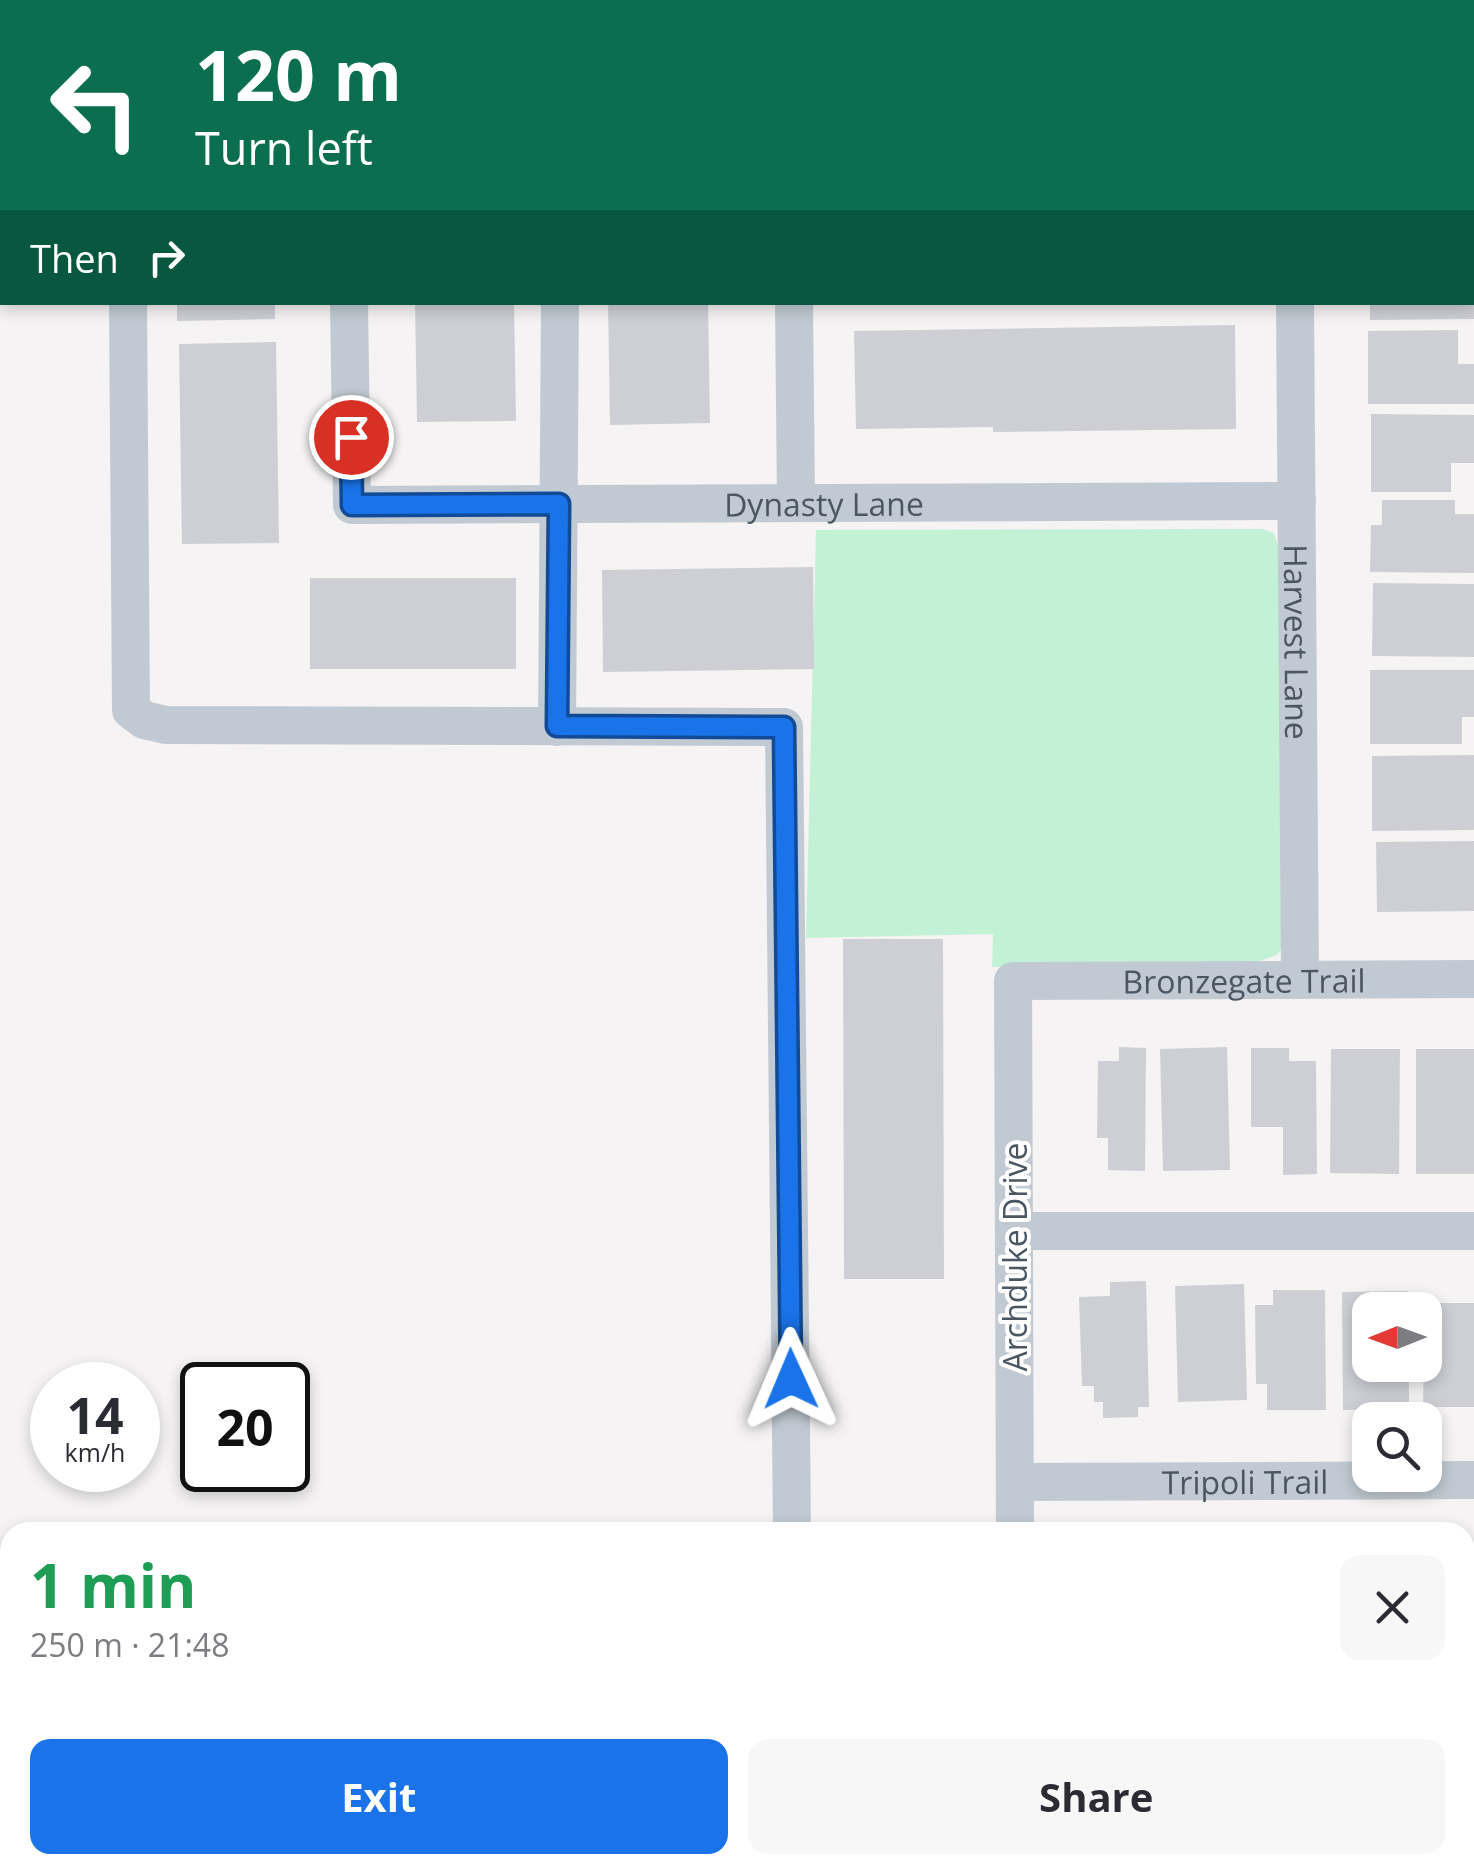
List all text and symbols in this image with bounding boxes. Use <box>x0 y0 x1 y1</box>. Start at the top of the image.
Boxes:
text: 120 m <box>195 26 402 122</box>
icon: left <box>30 40 160 170</box>
text: Turn left <box>195 117 373 178</box>
icon: right <box>139 230 194 285</box>
text: Then <box>30 232 119 284</box>
pin <box>309 395 394 480</box>
icon: arrive <box>324 410 379 465</box>
street label: Dynasty Lane <box>724 481 924 525</box>
street label: Harvest Lane <box>1275 544 1320 740</box>
street label: Bronzegate Trail <box>1122 958 1366 1002</box>
street label: Archduke Drive <box>993 1143 1036 1371</box>
north arrow <box>1352 1292 1442 1382</box>
map controls <box>1352 1292 1442 1492</box>
position arrow <box>739 1327 843 1431</box>
speed limit sign: 20 <box>180 1362 310 1492</box>
text: 14 <box>66 1381 124 1449</box>
button: search <box>1352 1402 1442 1492</box>
text: km/h <box>65 1435 125 1469</box>
street label: Tripoli Trail <box>1162 1459 1328 1503</box>
text: 1 min <box>30 1544 197 1626</box>
button: close <box>1340 1555 1445 1660</box>
text: 250 m · 21:48 <box>30 1623 229 1666</box>
button: Exit <box>30 1739 728 1854</box>
button: Share <box>748 1739 1445 1854</box>

